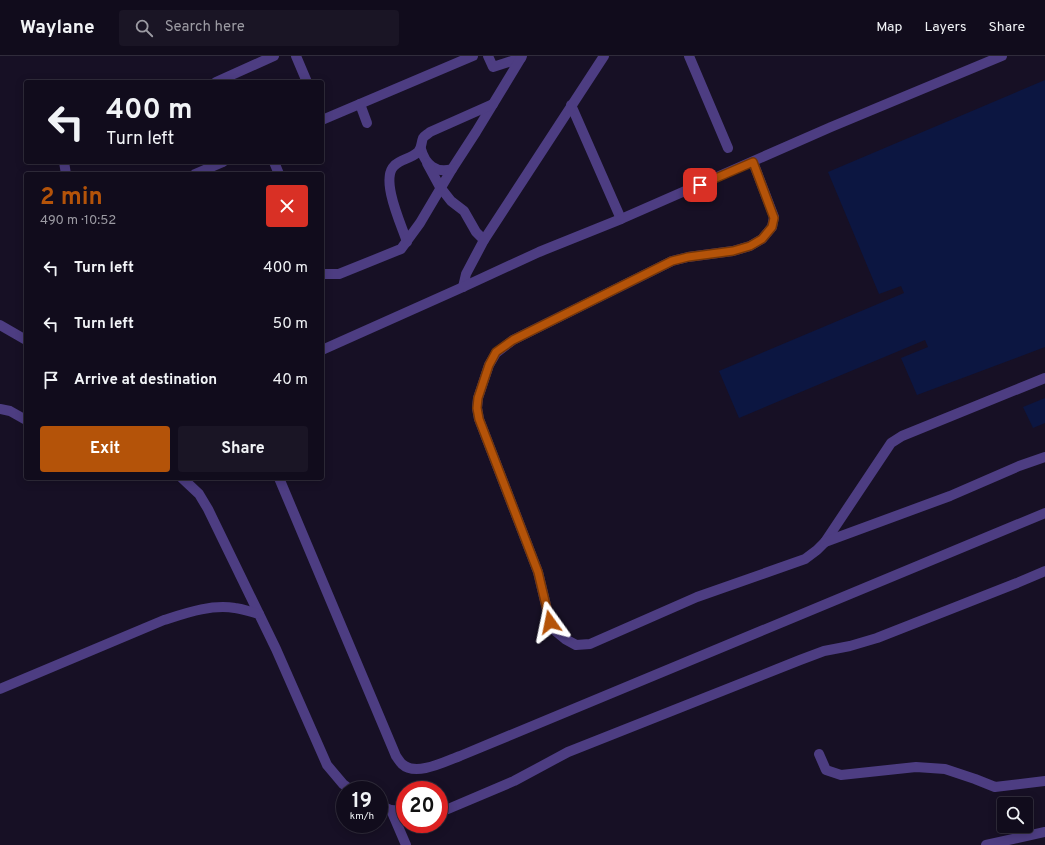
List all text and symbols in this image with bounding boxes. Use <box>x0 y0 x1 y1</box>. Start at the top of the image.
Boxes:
search box <box>119 10 399 46</box>
text: Waylane <box>20 16 95 40</box>
icon: search <box>133 17 155 39</box>
text: Search here <box>165 18 245 37</box>
text: Map <box>876 19 902 36</box>
text: Layers <box>924 19 966 36</box>
text: Share <box>988 19 1025 36</box>
text: 400 m <box>106 93 192 129</box>
icon: left <box>40 96 92 148</box>
text: Turn left <box>106 128 174 151</box>
pin <box>683 168 717 202</box>
icon: arrive <box>689 174 711 196</box>
text: 2 min <box>40 183 103 213</box>
button: close <box>266 185 308 227</box>
text: 490 m · 10:52 <box>40 213 116 229</box>
icon: left <box>40 257 62 279</box>
text: Turn left <box>74 259 134 278</box>
text: 400 m <box>263 259 308 278</box>
icon: left <box>40 313 62 335</box>
text: Turn left <box>74 315 134 334</box>
text: 50 m <box>273 315 308 334</box>
icon: arrive <box>40 369 62 391</box>
text: Arrive at destination <box>74 371 217 390</box>
text: 40 m <box>273 371 308 390</box>
button: Exit <box>40 426 170 472</box>
button: Share <box>178 426 308 472</box>
position arrow <box>529 601 571 643</box>
speed limit sign: 20 <box>396 781 448 833</box>
text: 19 <box>352 789 372 815</box>
map controls <box>997 797 1033 833</box>
button: search <box>997 797 1033 833</box>
text: km/h <box>350 810 374 823</box>

